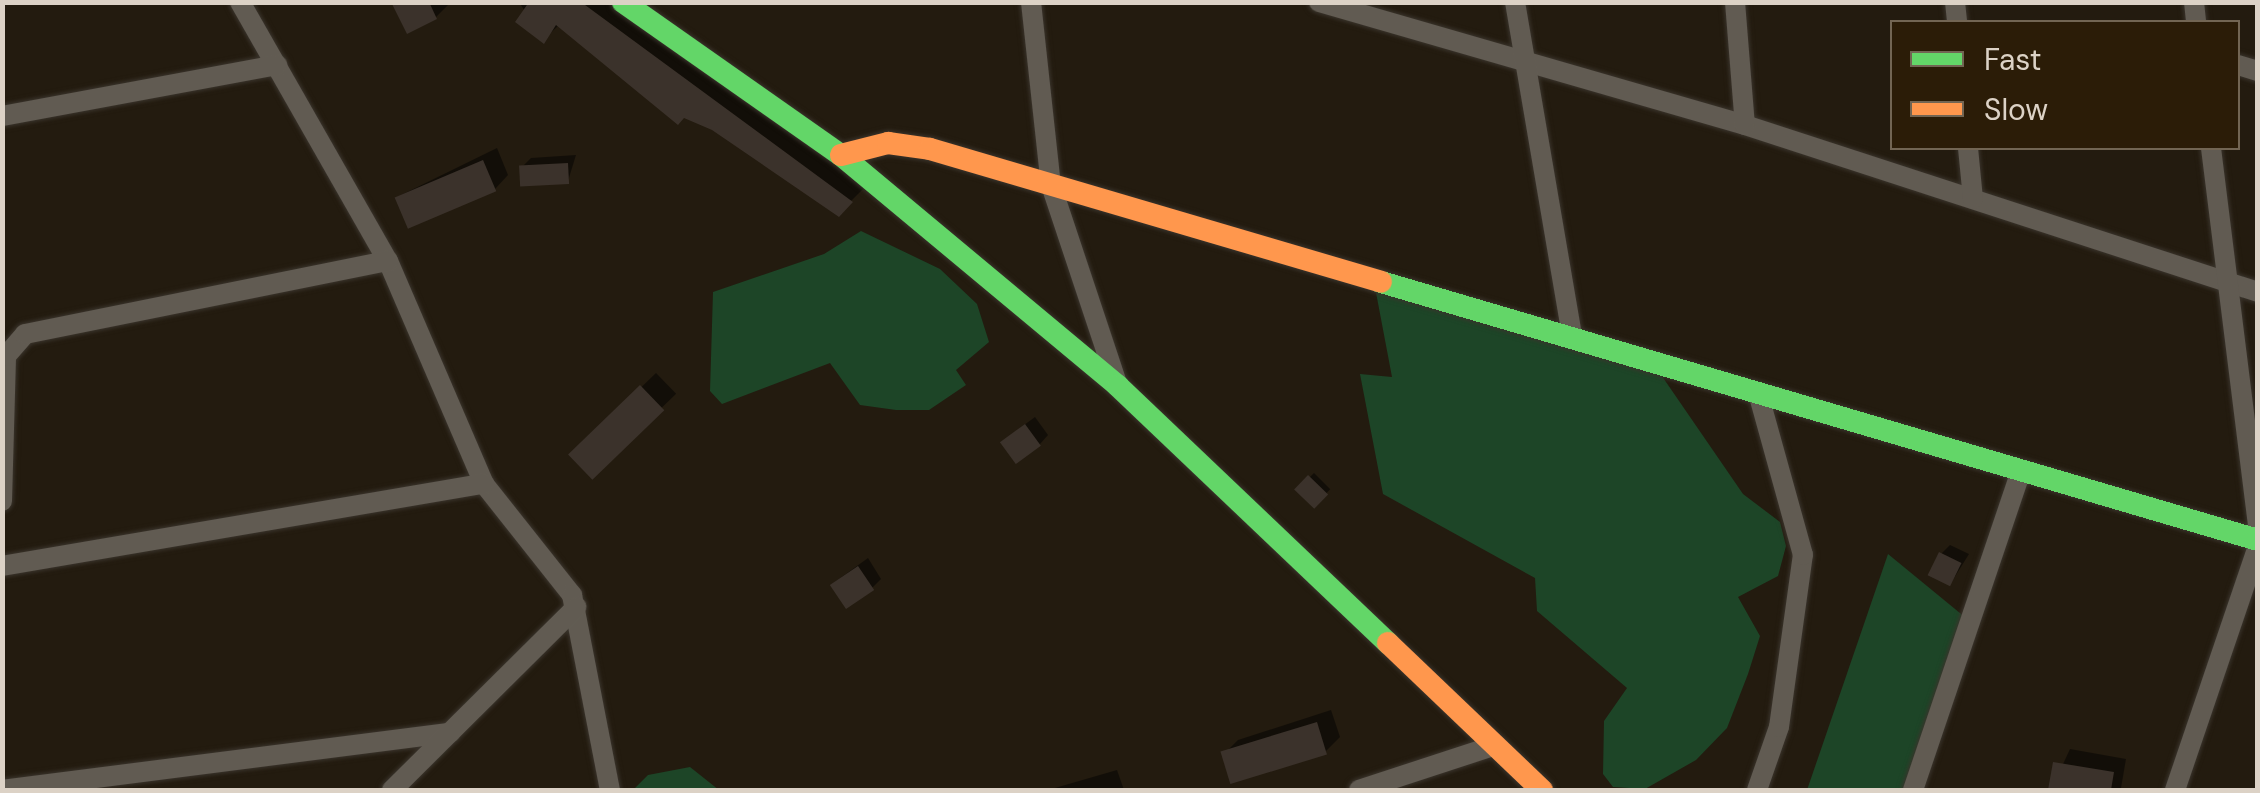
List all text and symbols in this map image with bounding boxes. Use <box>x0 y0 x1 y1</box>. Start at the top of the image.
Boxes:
legend <box>1890 20 2240 150</box>
text: Fast <box>1984 40 2042 79</box>
text: Slow <box>1984 90 2048 129</box>

